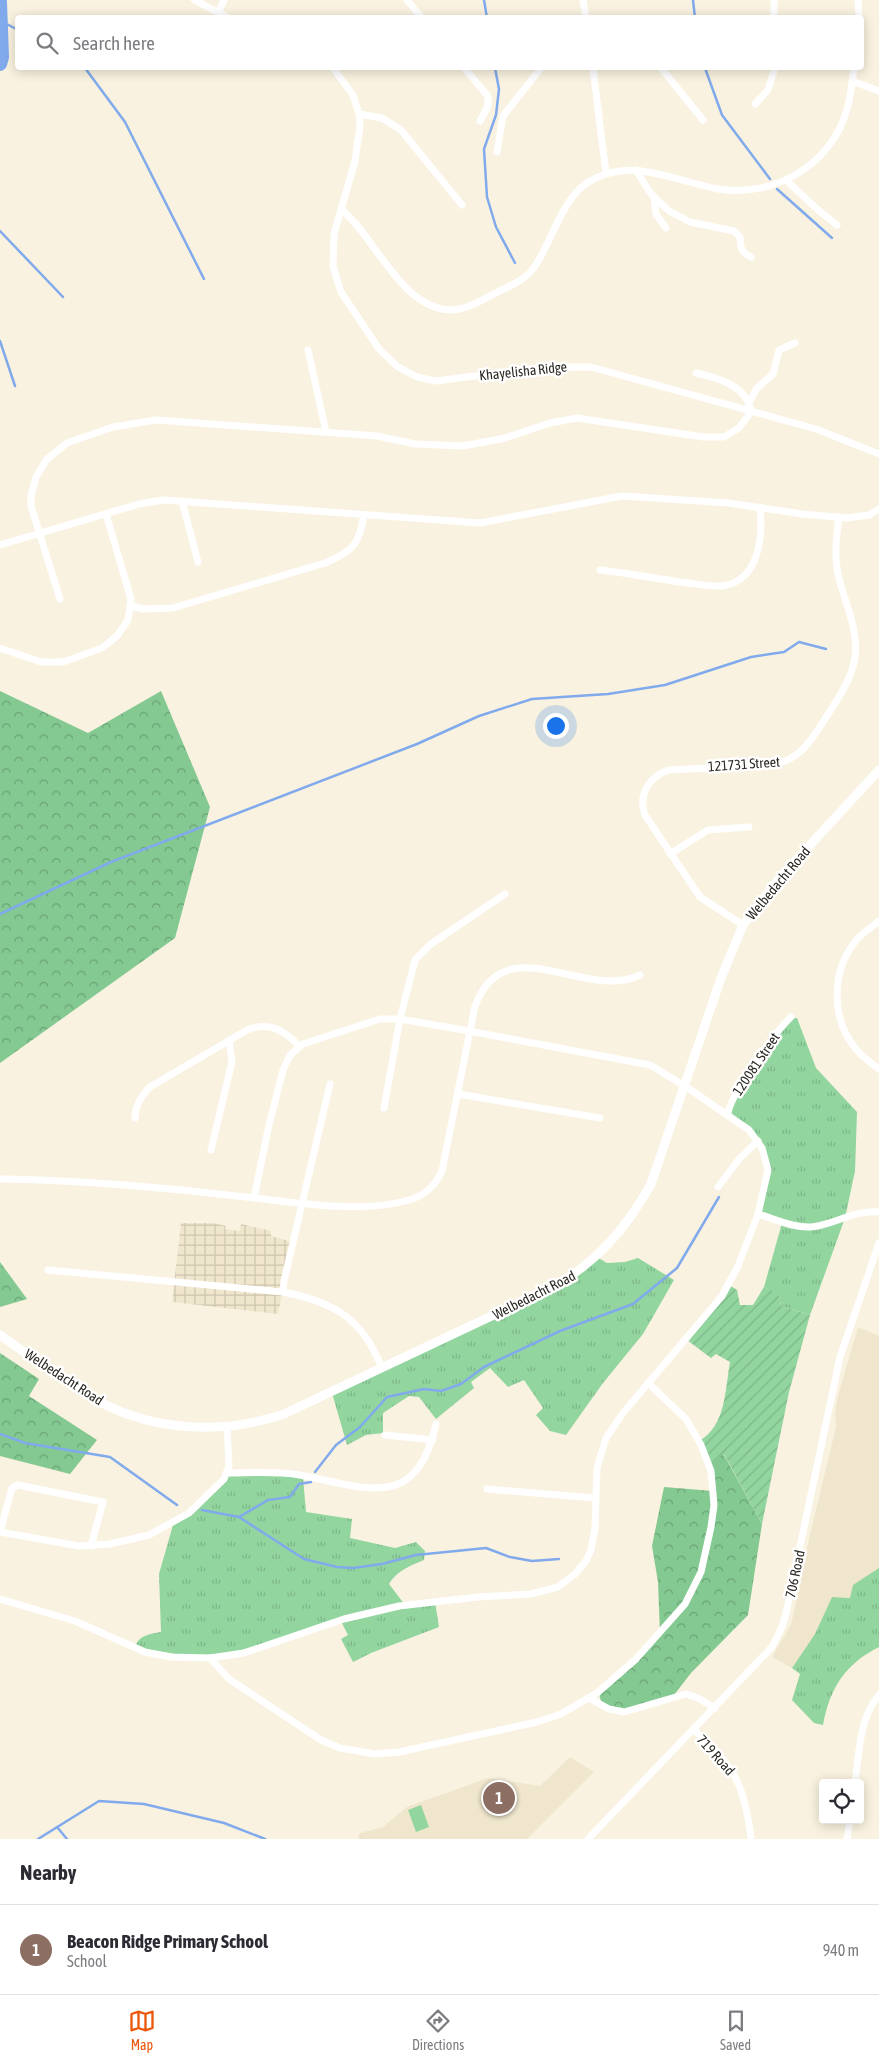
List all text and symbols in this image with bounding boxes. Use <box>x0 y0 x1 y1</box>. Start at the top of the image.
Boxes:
search box <box>15 15 864 70</box>
icon: search <box>33 29 61 57</box>
text: Search here <box>73 32 155 54</box>
street label: Khayelisha Ridge <box>478 358 568 384</box>
your location <box>543 713 569 739</box>
street label: 121731 Street <box>707 754 781 774</box>
street label: Welbedacht Road <box>743 843 813 923</box>
street label: 120081 Street <box>729 1030 783 1098</box>
street label: Welbedacht Road <box>490 1267 578 1323</box>
street label: Welbedacht Road <box>22 1346 106 1408</box>
street label: 706 Road <box>782 1549 808 1599</box>
street label: 719 Road <box>694 1732 738 1778</box>
pin: 1 <box>483 1779 515 1817</box>
map controls <box>819 1779 864 1824</box>
button: locate <box>819 1779 864 1824</box>
text: Nearby <box>20 1860 76 1884</box>
text: Beacon Ridge Primary School <box>67 1930 268 1952</box>
text: 1 <box>32 1941 40 1959</box>
text: 940 m <box>823 1941 859 1959</box>
text: School <box>67 1952 107 1970</box>
tab: Map <box>128 2007 156 2053</box>
tab: Directions <box>412 2007 464 2053</box>
tab: Saved <box>720 2007 751 2053</box>

